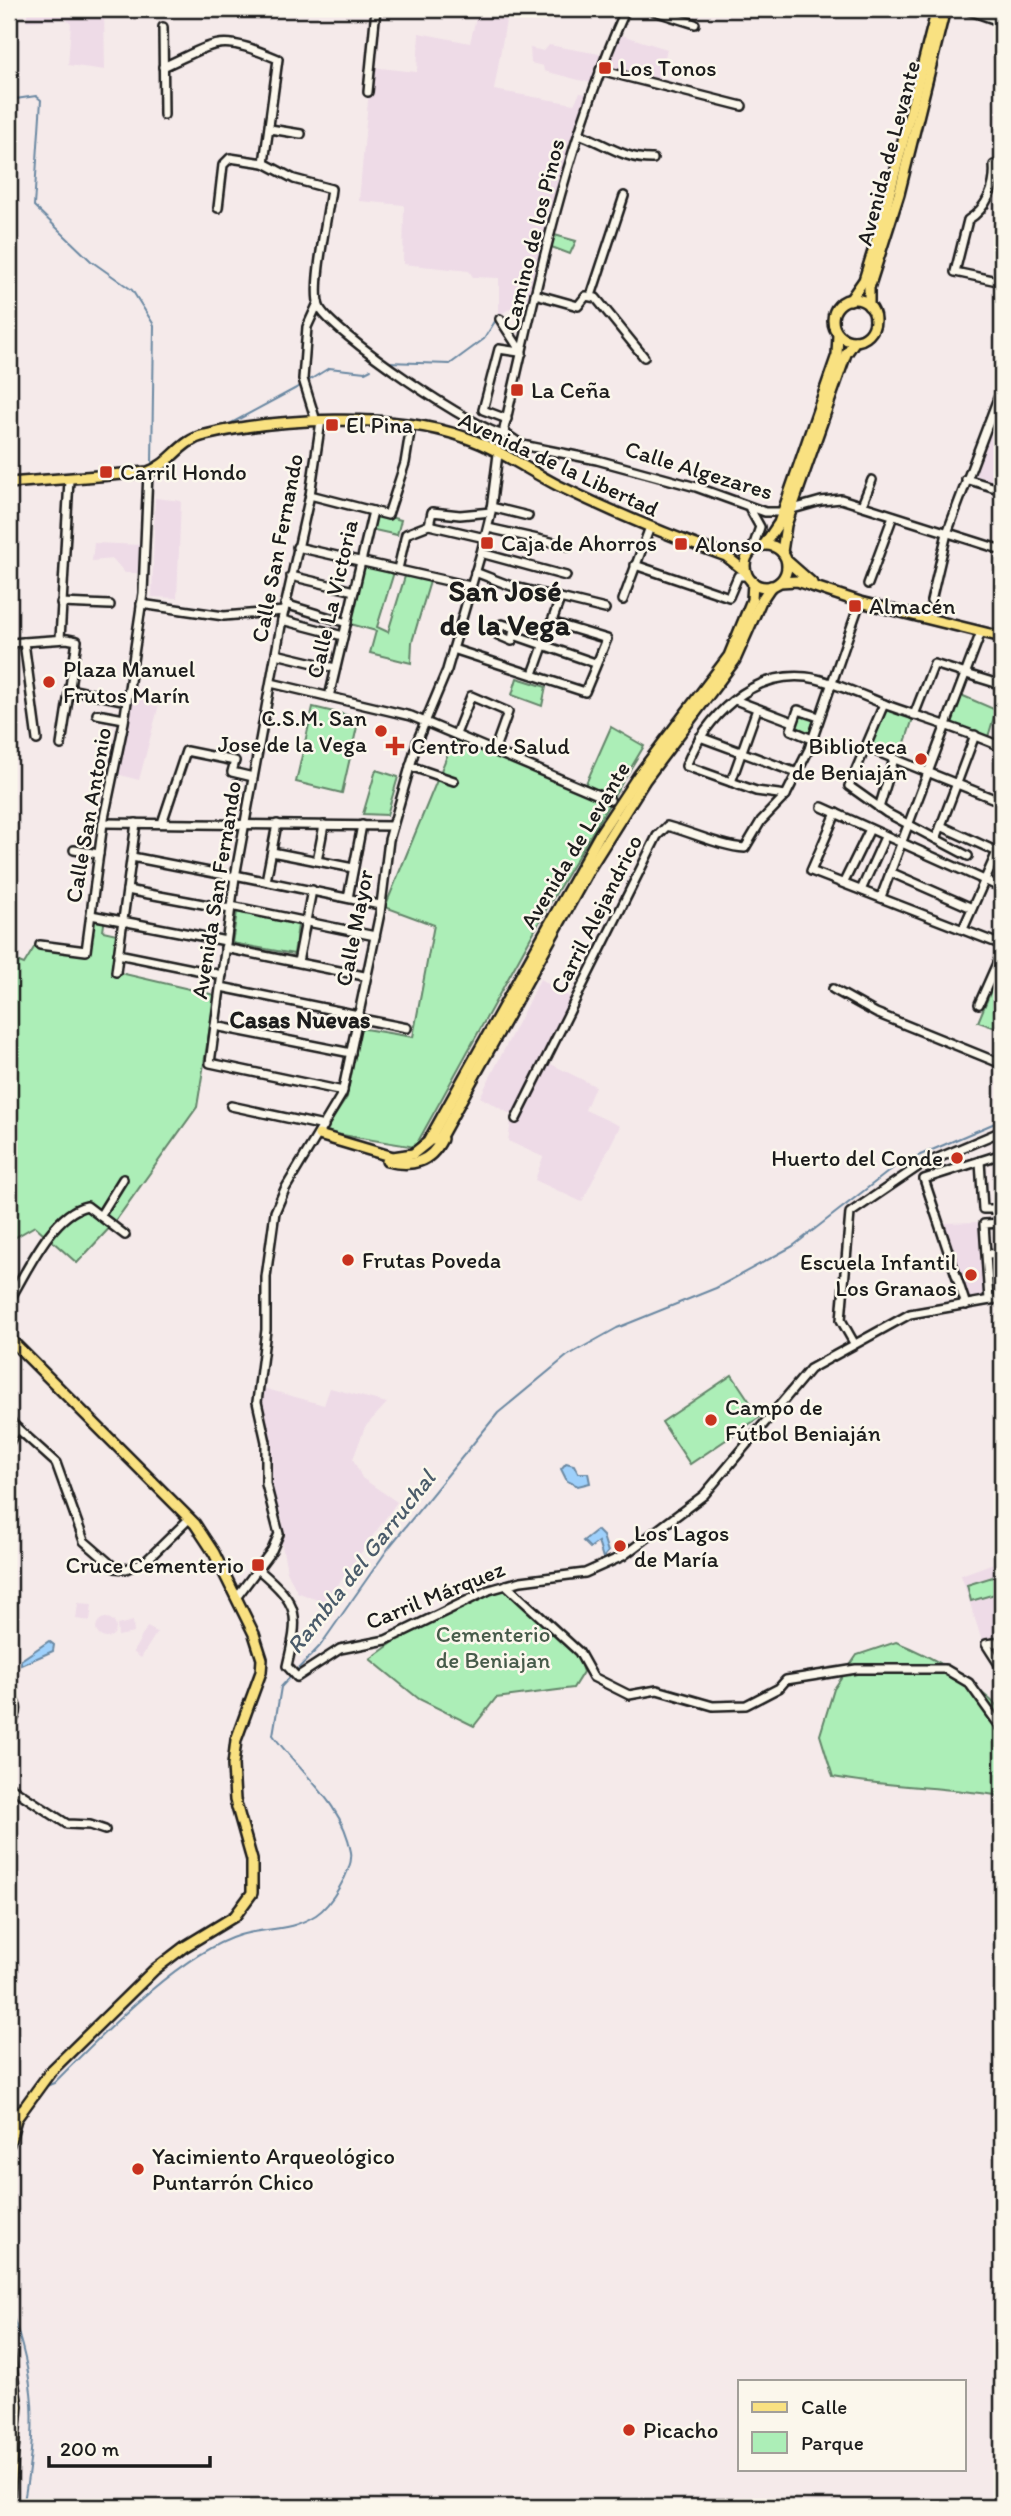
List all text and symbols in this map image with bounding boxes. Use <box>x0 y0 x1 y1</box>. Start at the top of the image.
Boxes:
place label: Los Tonos <box>619 54 717 82</box>
street label: Avenida de Levante <box>850 57 926 249</box>
marker: Los Tonos <box>597 60 613 76</box>
street label: Camino de los Pinos <box>496 136 570 334</box>
place label: La Ceña <box>531 376 610 404</box>
marker: La Ceña <box>509 382 525 398</box>
street label: Avenida de la Libertad <box>455 405 664 523</box>
place label: El Pina <box>346 411 413 439</box>
marker: El Pina <box>324 417 340 433</box>
street label: Calle Algezares <box>622 434 776 506</box>
street label: Calle San Fernando <box>245 451 309 645</box>
place label: Carril Hondo <box>120 458 247 486</box>
marker: Carril Hondo <box>98 464 114 480</box>
street label: Calle La Victoria <box>300 517 364 681</box>
place label: Caja de Ahorros <box>501 529 657 557</box>
place label: Alonso <box>695 530 762 558</box>
marker: Caja de Ahorros <box>479 535 495 551</box>
marker: Alonso <box>673 536 689 552</box>
district label: San José de la Vega <box>440 572 571 643</box>
place label: Almacén <box>869 592 955 620</box>
marker: Almacén <box>847 598 863 614</box>
place label: Plaza Manuel Frutos Marín <box>63 655 196 709</box>
marker: Plaza Manuel Frutos Marín <box>41 674 57 690</box>
place label: C.S.M. San Jose de la Vega <box>218 704 367 758</box>
marker: C.S.M. San Jose de la Vega <box>373 723 389 739</box>
street label: Calle San Antonio <box>59 725 117 905</box>
place label: Centro de Salud <box>411 732 570 760</box>
place label: Biblioteca de Beniaján <box>792 732 907 786</box>
marker: Centro de Salud <box>385 736 405 756</box>
marker: Biblioteca de Beniaján <box>913 751 929 767</box>
street label: Avenida de Levante <box>514 756 636 934</box>
street label: Avenida San Fernando <box>185 779 247 1001</box>
street label: Carril Alejandrico <box>544 830 648 998</box>
street label: Calle Mayor <box>329 867 379 989</box>
district label: Casas Nuevas <box>229 1005 371 1034</box>
place label: Huerto del Conde <box>771 1144 943 1172</box>
marker: Huerto del Conde <box>949 1150 965 1166</box>
place label: Frutas Poveda <box>362 1246 501 1274</box>
place label: Escuela Infantil Los Granaos <box>800 1248 957 1302</box>
marker: Frutas Poveda <box>340 1252 356 1268</box>
marker: Escuela Infantil Los Granaos <box>963 1267 979 1283</box>
place label: Campo de Fútbol Beniaján <box>725 1393 881 1447</box>
marker: Campo de Fútbol Beniaján <box>703 1412 719 1428</box>
water label: Rambla del Garruchal <box>280 1462 443 1659</box>
place label: Los Lagos de María <box>634 1519 729 1573</box>
marker: Los Lagos de María <box>612 1538 628 1554</box>
place label: Cruce Cementerio <box>66 1551 244 1579</box>
street label: Carril Márquez <box>361 1554 509 1636</box>
marker: Cruce Cementerio <box>250 1557 266 1573</box>
park label: Cementerio de Beniajan <box>436 1620 550 1674</box>
place label: Yacimiento Arqueológico Puntarrón Chico <box>152 2142 395 2196</box>
marker: Yacimiento Arqueológico Puntarrón Chico <box>130 2161 146 2177</box>
legend <box>738 2380 965 2470</box>
text: Calle <box>801 2394 847 2419</box>
place label: Picacho <box>643 2416 719 2444</box>
marker: Picacho <box>621 2422 637 2438</box>
scale bar <box>49 2425 210 2469</box>
text: Parque <box>801 2430 864 2455</box>
text: 200 m <box>60 2436 120 2461</box>

